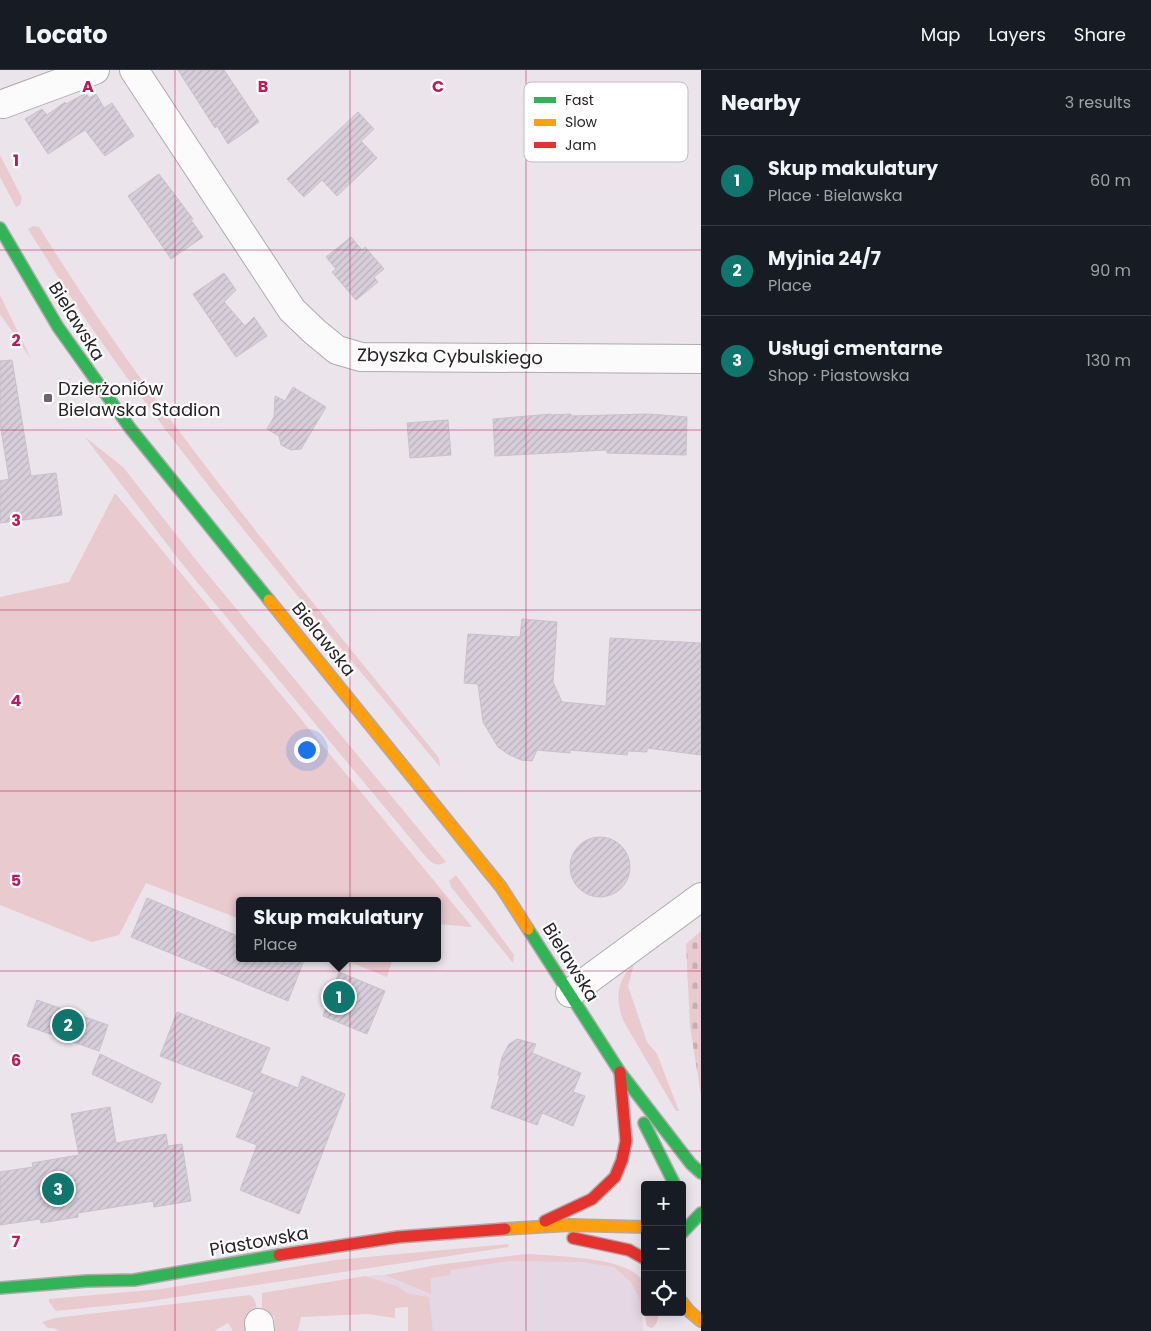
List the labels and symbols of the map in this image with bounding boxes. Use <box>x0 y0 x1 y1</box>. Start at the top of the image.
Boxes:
text: A <box>82 75 94 98</box>
text: B <box>258 75 268 98</box>
text: C <box>432 75 444 98</box>
legend <box>524 82 688 162</box>
text: Fast <box>565 90 594 110</box>
text: Slow <box>565 112 598 132</box>
text: Jam <box>565 135 596 155</box>
text: 1 <box>13 149 19 172</box>
street label: Bielawska <box>43 277 111 365</box>
text: 2 <box>11 329 21 352</box>
street label: Zbyszka Cybulskiego <box>357 342 543 370</box>
place label: Dzierżoniów Bielawska Stadion <box>58 376 221 422</box>
marker: Dzierżoniów Bielawska Stadion <box>42 392 54 404</box>
text: 3 <box>11 509 21 532</box>
street label: Bielawska <box>286 597 362 681</box>
text: 4 <box>11 689 22 712</box>
your location <box>294 737 320 763</box>
text: 5 <box>11 869 21 892</box>
street label: Bielawska <box>537 918 605 1006</box>
pin: 1 <box>323 978 355 1016</box>
pin: 2 <box>52 1006 84 1044</box>
text: 6 <box>11 1049 21 1072</box>
pin: 3 <box>42 1170 74 1208</box>
street label: Piastowska <box>208 1220 310 1262</box>
text: 7 <box>12 1230 21 1253</box>

